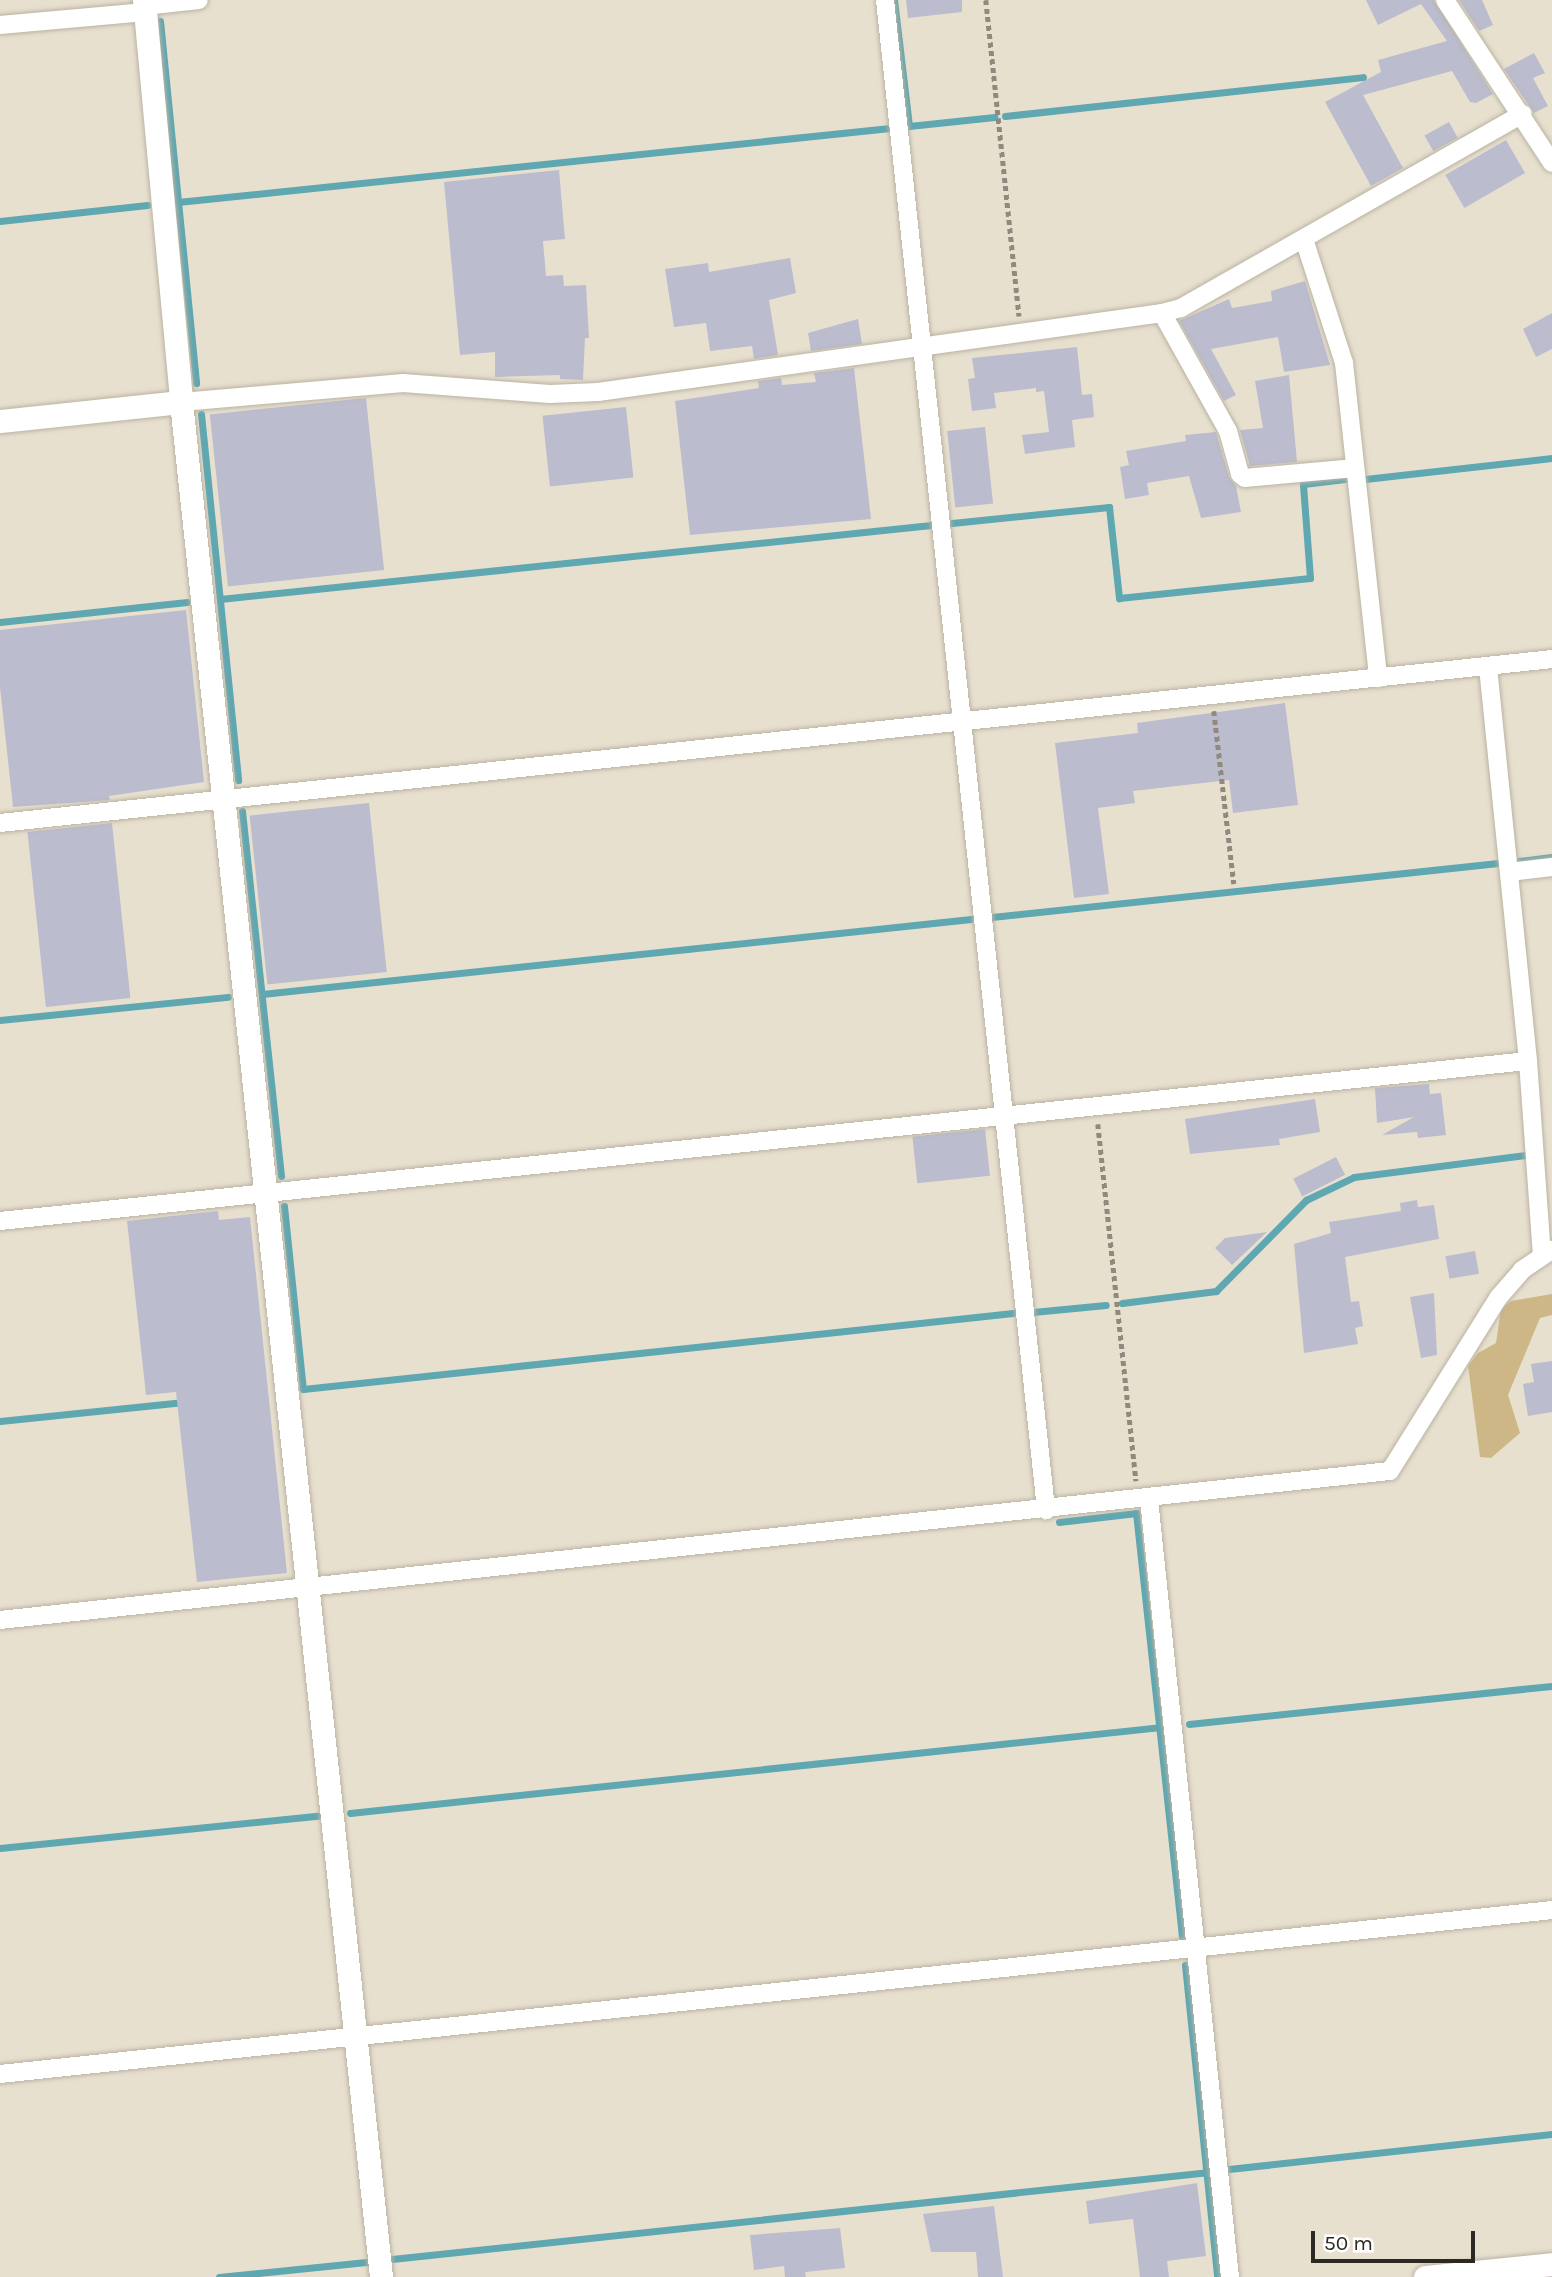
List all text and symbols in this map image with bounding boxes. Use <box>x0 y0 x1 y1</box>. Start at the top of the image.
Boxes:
scale bar <box>1314 2218 1478 2262</box>
text: 50 m <box>1324 2231 1373 2255</box>

